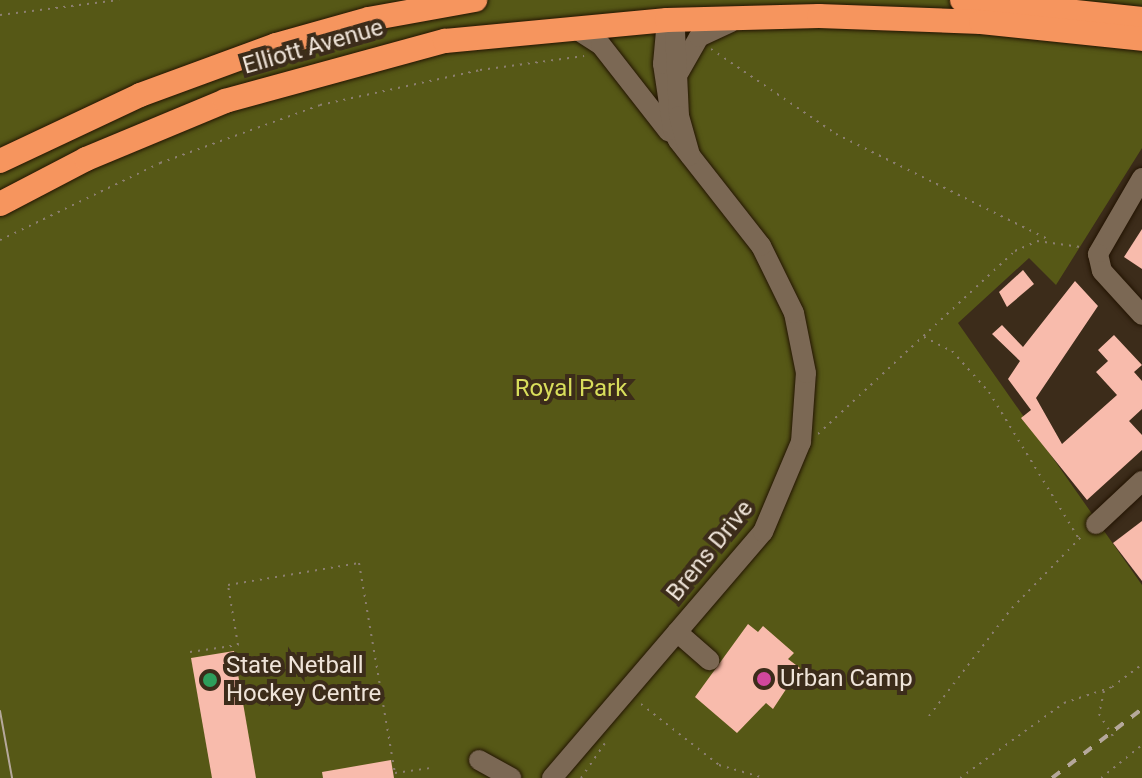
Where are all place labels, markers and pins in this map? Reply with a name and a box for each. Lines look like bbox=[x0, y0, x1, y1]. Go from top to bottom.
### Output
place label: State Netball Hockey Centre bbox=[226, 652, 381, 708]
place label: Urban Camp bbox=[780, 665, 913, 693]
marker: Urban Camp bbox=[755, 670, 773, 688]
marker: State Netball Hockey Centre bbox=[201, 671, 219, 689]

